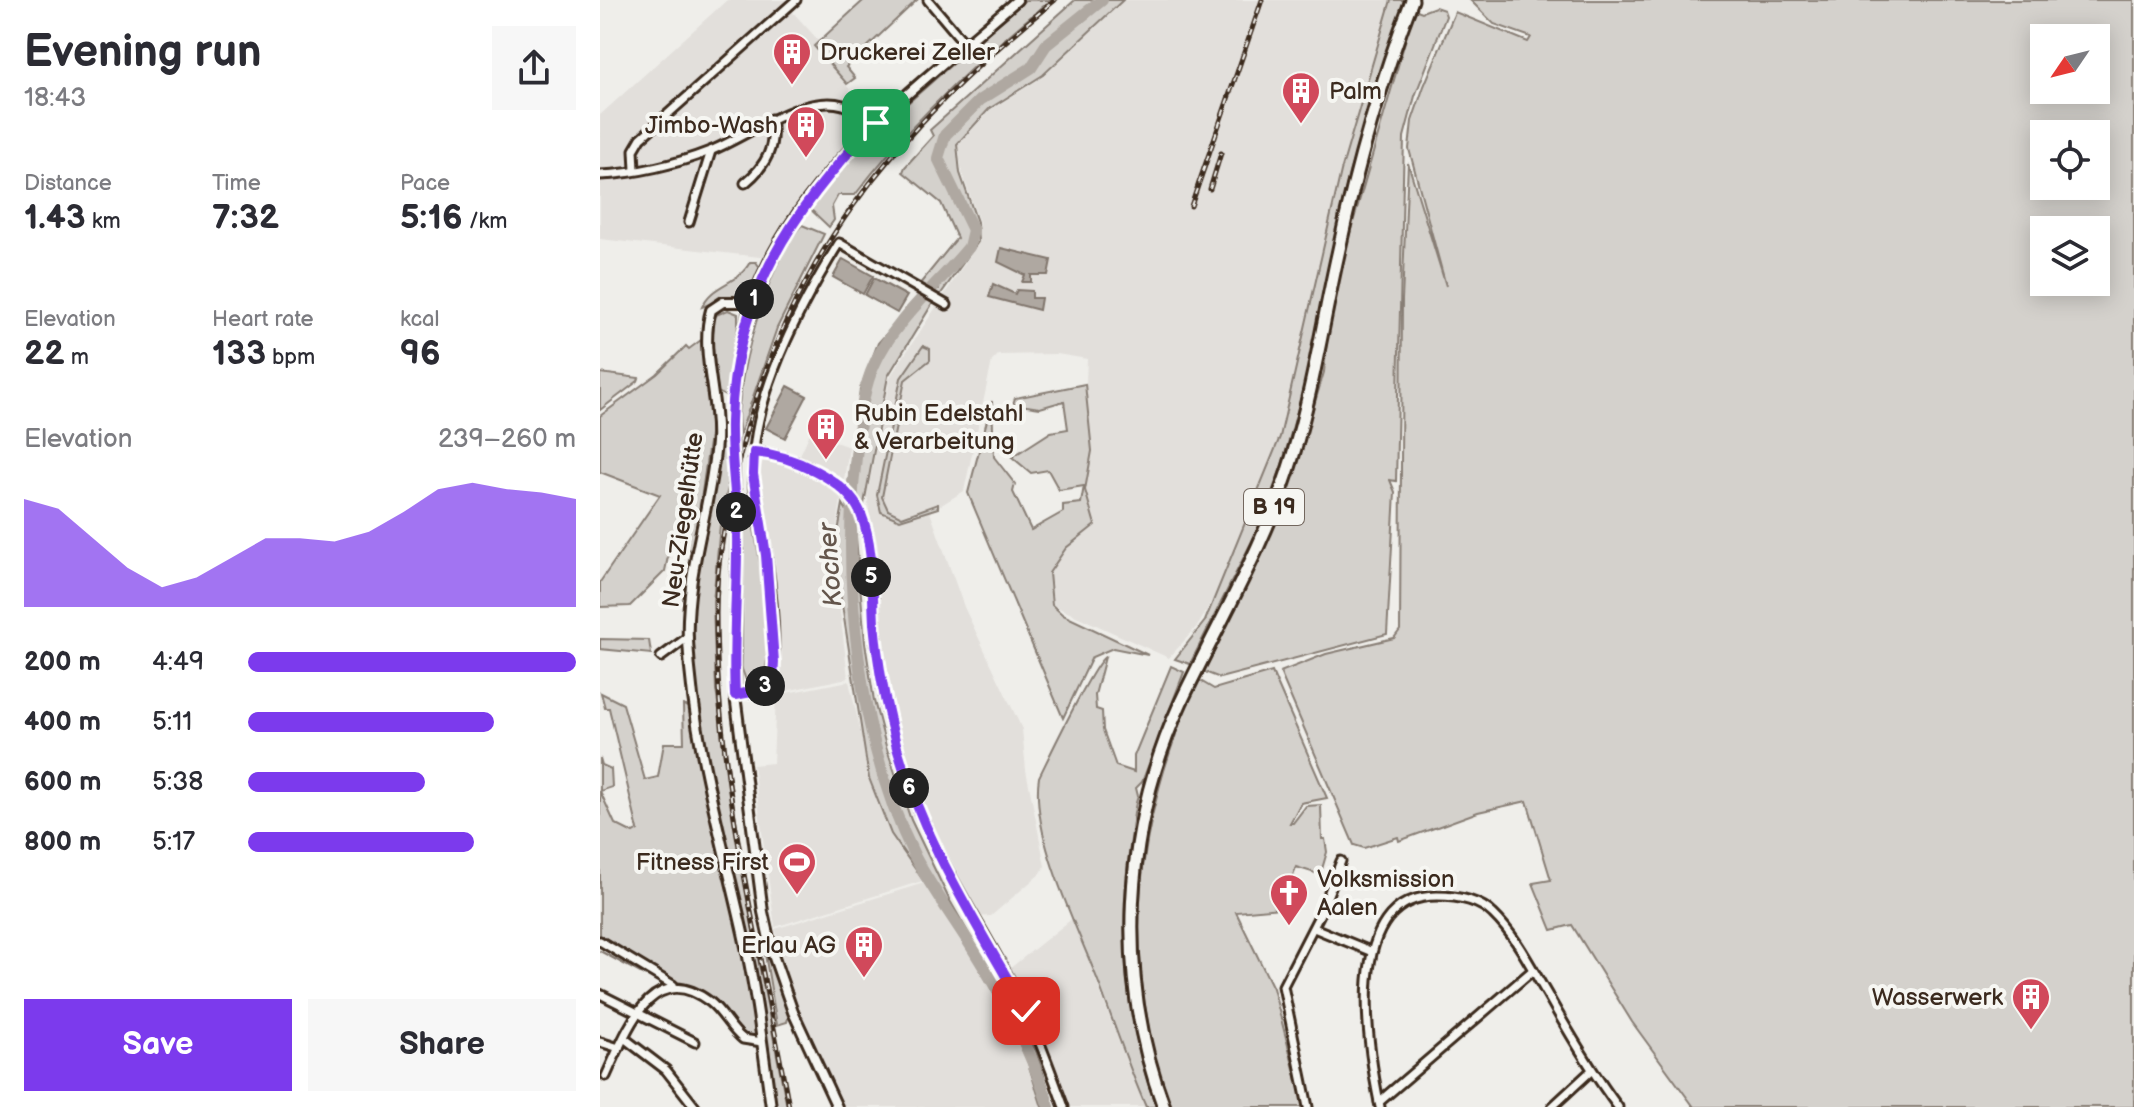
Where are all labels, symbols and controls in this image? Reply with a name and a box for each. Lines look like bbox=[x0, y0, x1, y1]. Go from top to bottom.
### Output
north arrow bbox=[2030, 24, 2110, 104]
map controls bbox=[2030, 24, 2110, 296]
text: Evening run bbox=[24, 26, 261, 79]
button: share bbox=[492, 26, 576, 110]
building icon: Druckerei Zeller bbox=[771, 31, 813, 86]
place label: Druckerei Zeller bbox=[820, 38, 995, 67]
building icon: Palm bbox=[1280, 70, 1322, 125]
place label: Palm bbox=[1329, 77, 1382, 106]
text: 18:43 bbox=[24, 83, 86, 114]
pin bbox=[842, 89, 910, 157]
icon: arrive bbox=[854, 101, 898, 145]
building icon: Jimbo-Wash bbox=[785, 104, 827, 159]
place label: Jimbo-Wash bbox=[645, 111, 778, 140]
button: locate bbox=[2030, 120, 2110, 200]
text: Distance bbox=[24, 170, 112, 197]
text: Time bbox=[212, 170, 261, 197]
text: Pace bbox=[400, 170, 450, 197]
text: 1.43 bbox=[24, 197, 86, 238]
text: 7:32 bbox=[212, 197, 279, 238]
text: 5:16 bbox=[400, 197, 463, 238]
text: km bbox=[86, 208, 121, 235]
text: /km bbox=[463, 208, 508, 235]
button: layers bbox=[2030, 216, 2110, 296]
pin: 1 bbox=[734, 279, 774, 319]
text: 1 bbox=[749, 285, 759, 312]
text: Elevation bbox=[24, 306, 116, 333]
text: Heart rate bbox=[212, 306, 314, 333]
text: kcal bbox=[400, 306, 439, 333]
text: 22 bbox=[24, 333, 65, 374]
text: 133 bbox=[212, 333, 266, 374]
text: 96 bbox=[400, 333, 441, 374]
text: m bbox=[65, 344, 89, 371]
text: bpm bbox=[266, 344, 315, 371]
place label: Rubin Edelstahl & Verarbeitung bbox=[854, 399, 1023, 456]
building icon: Rubin Edelstahl & Verarbeitung bbox=[805, 406, 847, 461]
text: Elevation bbox=[24, 424, 132, 455]
text: 239–260 m bbox=[438, 424, 576, 455]
street label: Neu-Ziegelhütte bbox=[656, 431, 710, 609]
road number: B 19 bbox=[1244, 489, 1304, 525]
pin: 2 bbox=[716, 492, 756, 532]
text: 2 bbox=[729, 498, 743, 525]
water label: Kocher bbox=[812, 520, 849, 608]
pin: 5 bbox=[851, 557, 891, 597]
text: 5 bbox=[865, 563, 877, 590]
text: 200 m bbox=[24, 647, 101, 678]
text: 4:49 bbox=[152, 647, 204, 678]
pin: 3 bbox=[745, 666, 785, 706]
text: 3 bbox=[759, 672, 771, 699]
text: 400 m bbox=[24, 707, 101, 738]
text: 5:11 bbox=[152, 707, 192, 738]
text: 600 m bbox=[24, 767, 101, 798]
text: 5:38 bbox=[152, 767, 203, 798]
pin: 6 bbox=[889, 768, 929, 808]
text: 6 bbox=[902, 774, 916, 801]
text: 800 m bbox=[24, 827, 101, 858]
text: 5:17 bbox=[152, 827, 195, 858]
sports icon: Fitness First bbox=[776, 841, 818, 896]
place label: Fitness First bbox=[636, 848, 770, 877]
place label: Volksmission Aalen bbox=[1317, 865, 1455, 922]
church icon: Volksmission Aalen bbox=[1268, 872, 1310, 927]
building icon: Erlau AG bbox=[843, 924, 885, 979]
place label: Erlau AG bbox=[741, 931, 836, 960]
building icon: Wasserwerk bbox=[2010, 976, 2052, 1031]
pin bbox=[992, 977, 1060, 1045]
place label: Wasserwerk bbox=[1872, 983, 2003, 1012]
icon: check bbox=[1004, 989, 1048, 1033]
button: Save bbox=[24, 999, 292, 1091]
button: Share bbox=[308, 999, 576, 1091]

